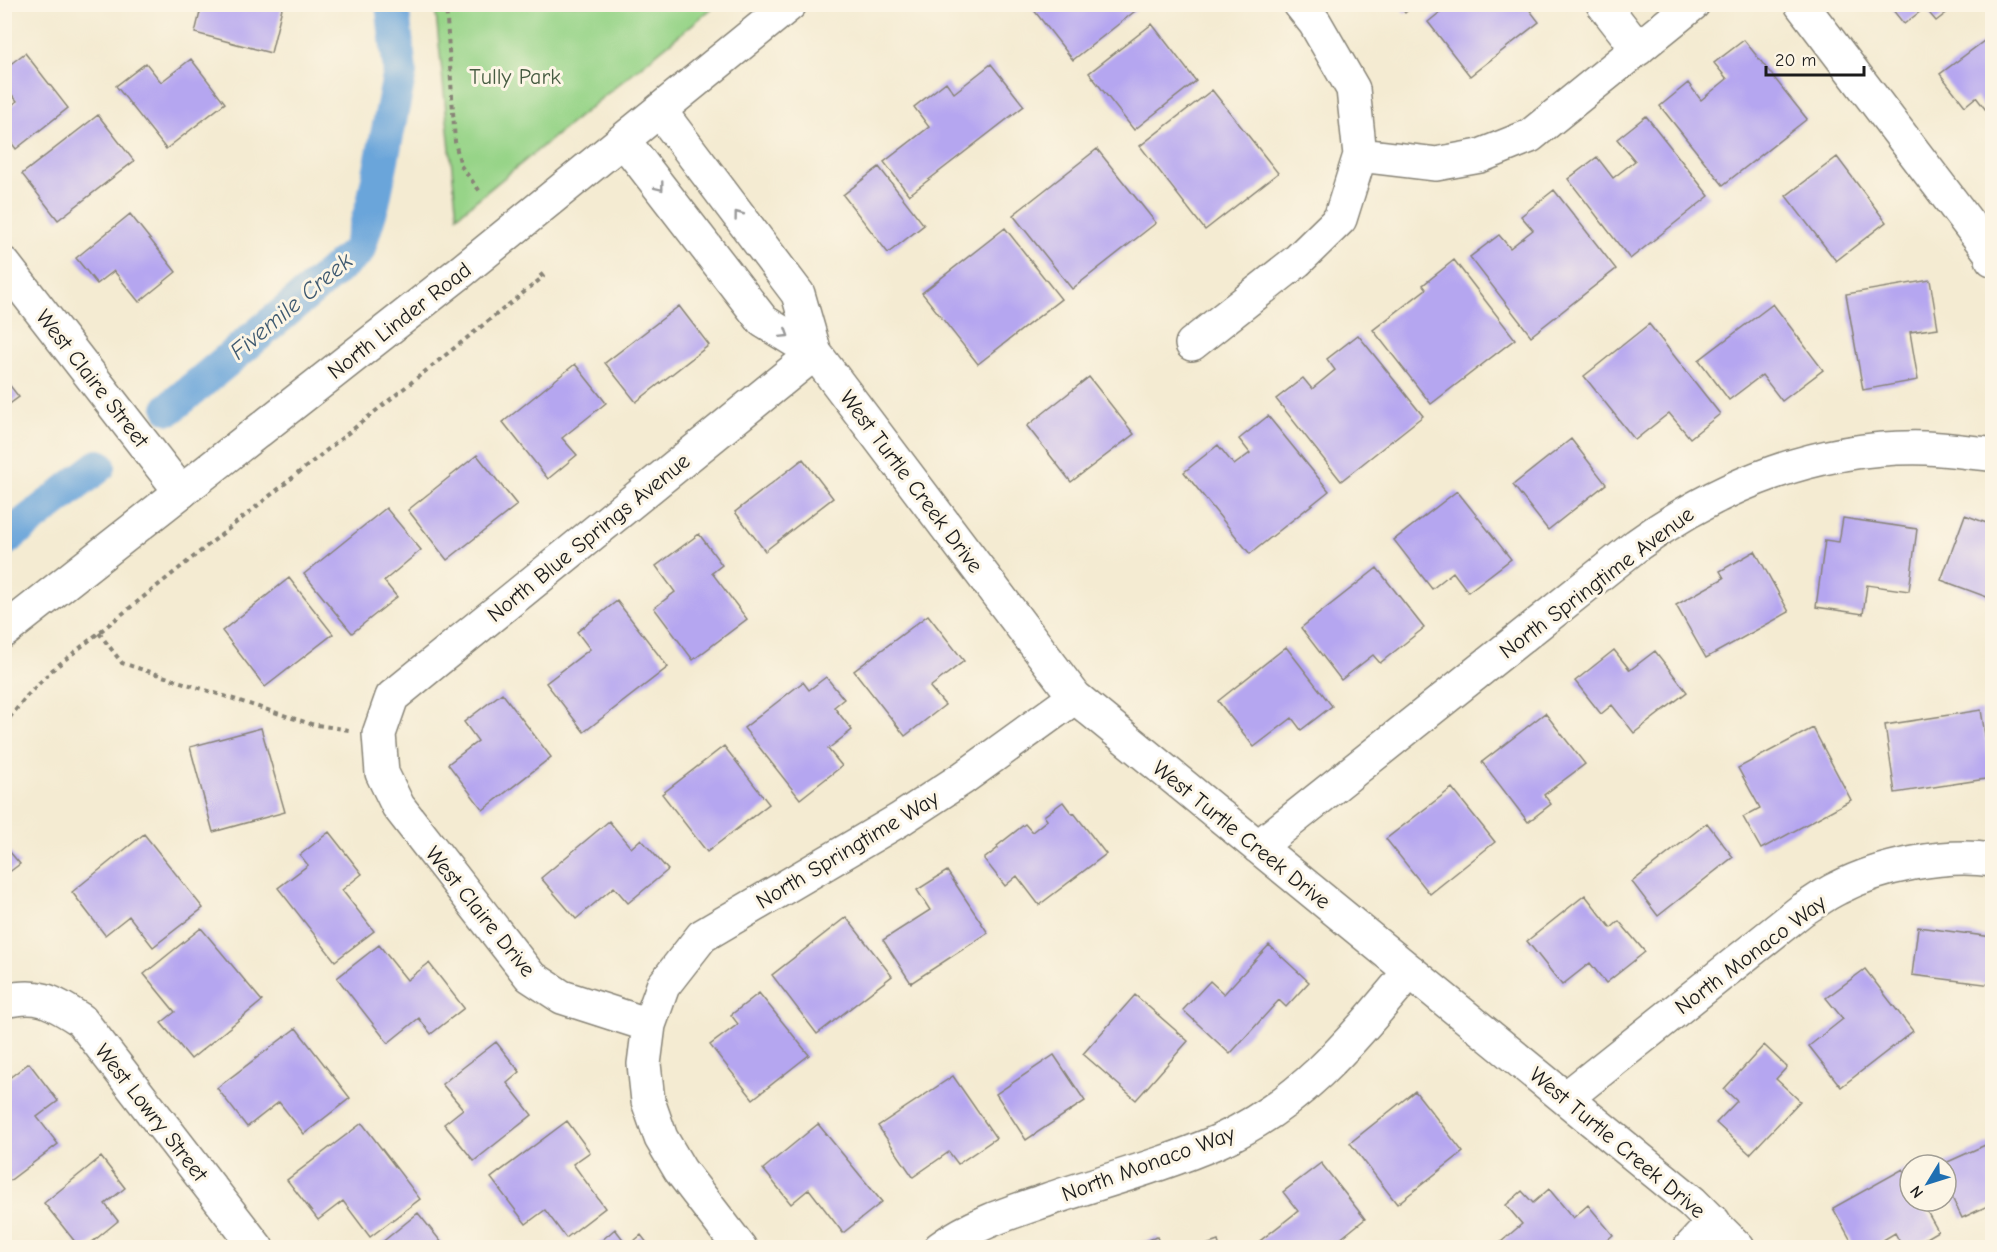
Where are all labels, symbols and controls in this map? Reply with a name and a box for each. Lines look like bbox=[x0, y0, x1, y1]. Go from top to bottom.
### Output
scale bar bbox=[1766, 39, 1864, 77]
text: 20 m bbox=[1775, 50, 1816, 71]
park label: Tully Park bbox=[469, 64, 561, 90]
one-way arrow bbox=[652, 180, 663, 191]
one-way arrow bbox=[735, 211, 746, 222]
water label: Fivemile Creek bbox=[224, 246, 358, 365]
street label: North Linder Road bbox=[323, 257, 476, 385]
street label: West Claire Street bbox=[30, 304, 155, 453]
one-way arrow bbox=[779, 327, 789, 339]
street label: West Turtle Creek Drive bbox=[834, 385, 988, 578]
street label: North Blue Springs Avenue bbox=[482, 448, 695, 628]
street label: North Springtime Avenue bbox=[1494, 501, 1699, 664]
street label: West Turtle Creek Drive bbox=[1147, 755, 1336, 915]
street label: North Springtime Way bbox=[752, 785, 944, 915]
street label: West Claire Drive bbox=[420, 841, 541, 982]
street label: North Monaco Way bbox=[1670, 889, 1831, 1020]
street label: West Lowry Street bbox=[89, 1039, 213, 1187]
street label: West Turtle Creek Drive bbox=[1524, 1062, 1711, 1224]
street label: North Monaco Way bbox=[1058, 1121, 1239, 1207]
north arrow bbox=[1898, 1153, 1958, 1213]
text: N bbox=[1907, 1182, 1927, 1201]

